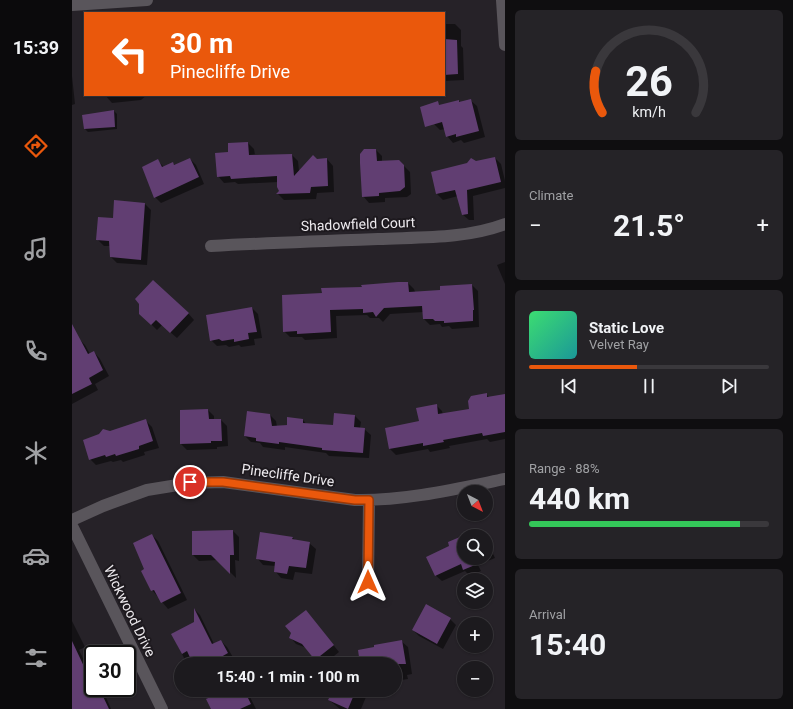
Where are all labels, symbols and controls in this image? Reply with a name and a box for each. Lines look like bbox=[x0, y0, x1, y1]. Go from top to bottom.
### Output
text: 30 m bbox=[170, 27, 233, 60]
icon: left bbox=[104, 28, 156, 80]
text: 15:39 bbox=[13, 37, 59, 58]
text: 26 bbox=[625, 57, 673, 106]
text: Pinecliffe Drive bbox=[170, 61, 290, 82]
text: km/h bbox=[632, 103, 666, 119]
icon: directions bbox=[22, 132, 50, 160]
text: Climate bbox=[529, 188, 573, 203]
text: 21.5° bbox=[613, 208, 685, 243]
text: − bbox=[529, 213, 542, 238]
text: + bbox=[757, 213, 769, 238]
street label: Shadowfield Court bbox=[301, 214, 416, 234]
icon: music bbox=[22, 235, 50, 263]
text: Static Love bbox=[589, 319, 664, 337]
icon: phone bbox=[22, 337, 50, 365]
text: Velvet Ray bbox=[589, 337, 649, 352]
icon: previous bbox=[558, 375, 580, 397]
icon: pause bbox=[638, 375, 660, 397]
icon: next bbox=[718, 375, 740, 397]
icon: climate bbox=[22, 439, 50, 467]
street label: Pinecliffe Drive bbox=[241, 461, 335, 489]
text: Range · 88% bbox=[529, 461, 599, 476]
pin bbox=[173, 465, 207, 499]
icon: arrive bbox=[179, 471, 201, 493]
text: 440 km bbox=[529, 481, 630, 516]
north arrow bbox=[457, 485, 493, 521]
map controls bbox=[457, 485, 493, 697]
button: search bbox=[457, 529, 493, 565]
icon: car bbox=[22, 542, 50, 570]
position arrow bbox=[347, 561, 389, 603]
street label: Wickwood Drive bbox=[101, 563, 159, 659]
button: layers bbox=[457, 573, 493, 609]
text: Arrival bbox=[529, 607, 566, 622]
button: + bbox=[457, 617, 493, 653]
text: 15:40 bbox=[529, 627, 606, 662]
icon: filters bbox=[22, 644, 50, 672]
speed limit sign: 30 bbox=[84, 645, 136, 697]
button: − bbox=[457, 661, 493, 697]
text: 15:40 · 1 min · 100 m bbox=[217, 668, 359, 686]

